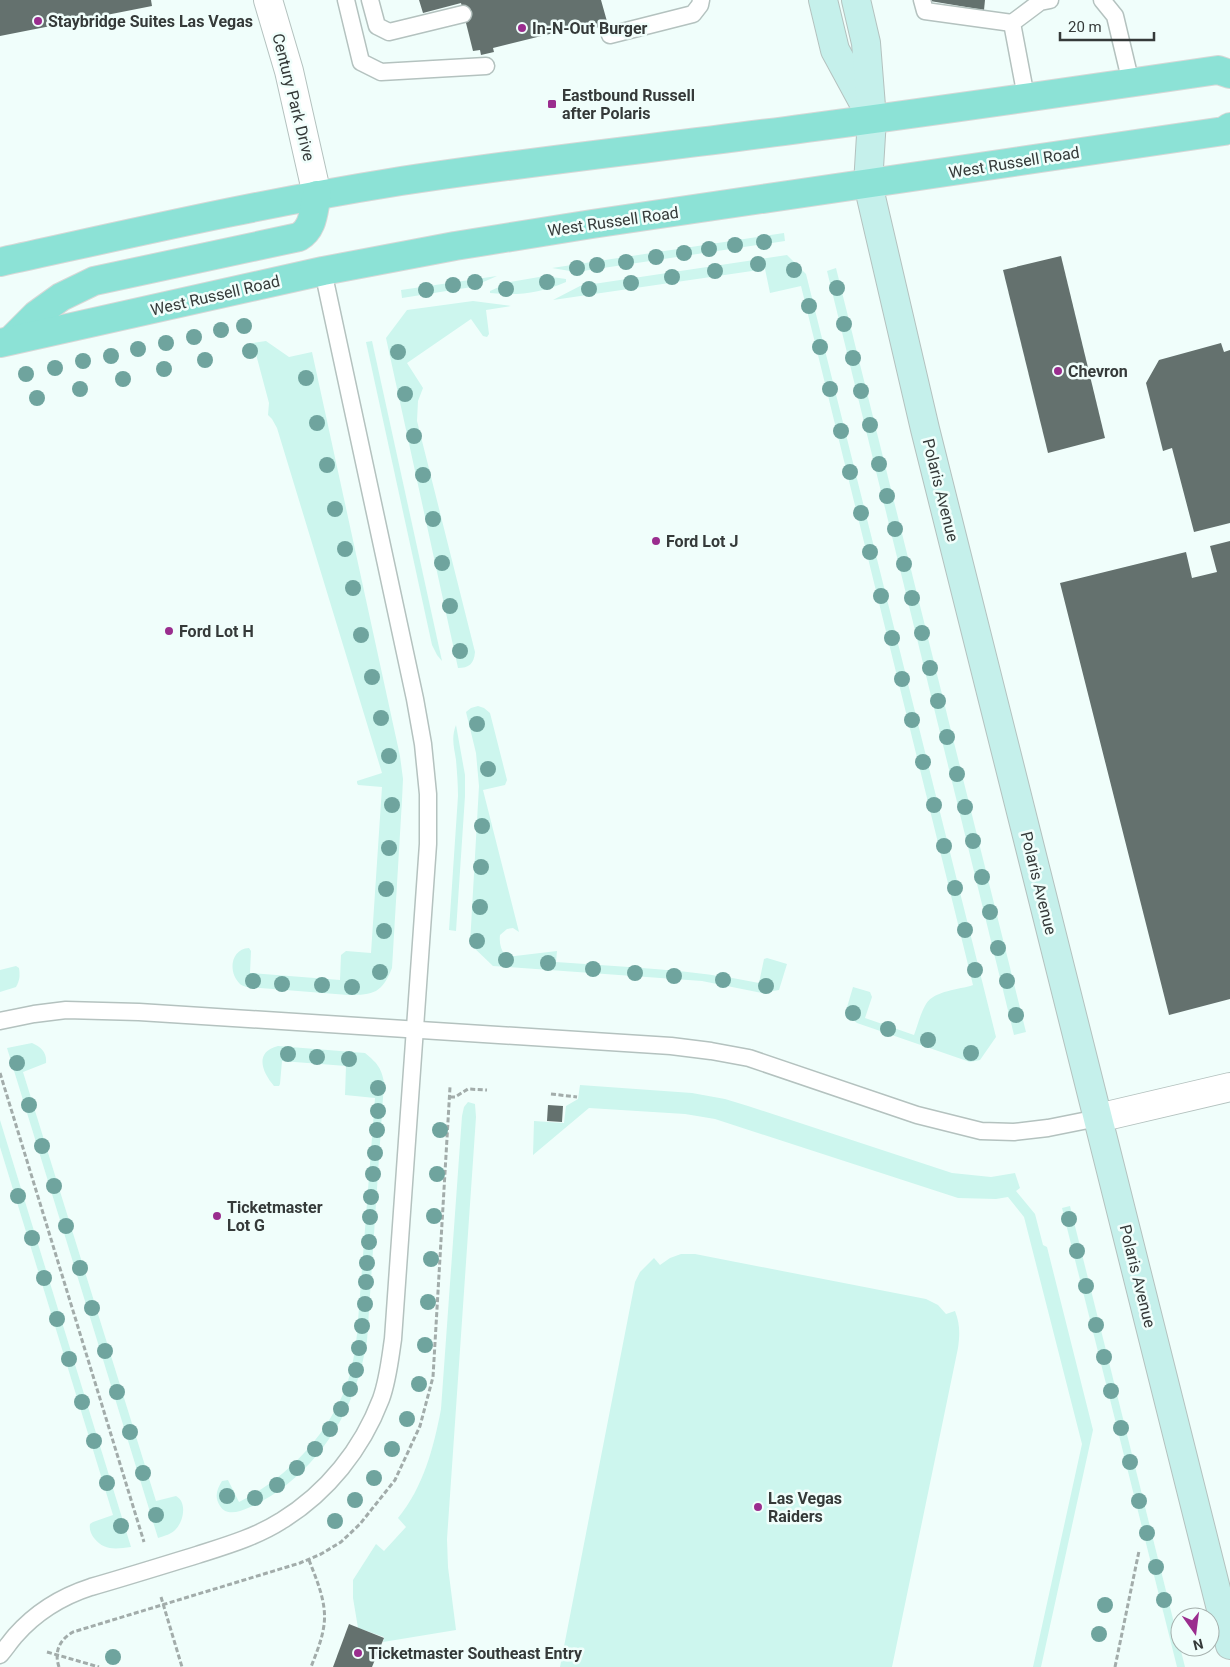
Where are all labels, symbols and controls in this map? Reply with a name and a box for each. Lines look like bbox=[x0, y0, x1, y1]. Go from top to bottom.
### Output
scale bar bbox=[1060, 10, 1154, 42]
place label: Staybridge Suites Las Vegas bbox=[48, 12, 253, 31]
marker: Staybridge Suites Las Vegas bbox=[32, 15, 44, 27]
text: 20 m bbox=[1068, 18, 1102, 36]
place label: In-N-Out Burger bbox=[532, 19, 648, 38]
marker: In-N-Out Burger bbox=[516, 22, 528, 34]
street label: Century Park Drive bbox=[268, 31, 319, 163]
place label: Eastbound Russell after Polaris bbox=[562, 86, 695, 123]
marker: Eastbound Russell after Polaris bbox=[546, 98, 558, 110]
street label: West Russell Road bbox=[947, 143, 1081, 182]
street label: West Russell Road bbox=[546, 203, 680, 240]
street label: West Russell Road bbox=[149, 271, 282, 320]
place label: Chevron bbox=[1068, 362, 1128, 381]
marker: Chevron bbox=[1052, 365, 1064, 377]
street label: Polaris Avenue bbox=[919, 437, 963, 544]
place label: Ford Lot J bbox=[666, 532, 738, 551]
marker: Ford Lot J bbox=[650, 535, 662, 547]
place label: Ford Lot H bbox=[179, 622, 254, 641]
marker: Ford Lot H bbox=[163, 625, 175, 637]
street label: Polaris Avenue bbox=[1017, 830, 1061, 937]
place label: Ticketmaster Lot G bbox=[227, 1198, 323, 1235]
marker: Ticketmaster Lot G bbox=[211, 1210, 223, 1222]
street label: Polaris Avenue bbox=[1116, 1223, 1160, 1330]
place label: Las Vegas Raiders bbox=[768, 1489, 842, 1526]
marker: Las Vegas Raiders bbox=[752, 1501, 764, 1513]
north arrow bbox=[1170, 1607, 1220, 1657]
text: N bbox=[1191, 1636, 1205, 1654]
place label: Ticketmaster Southeast Entry bbox=[368, 1644, 583, 1663]
marker: Ticketmaster Southeast Entry bbox=[352, 1647, 364, 1659]

